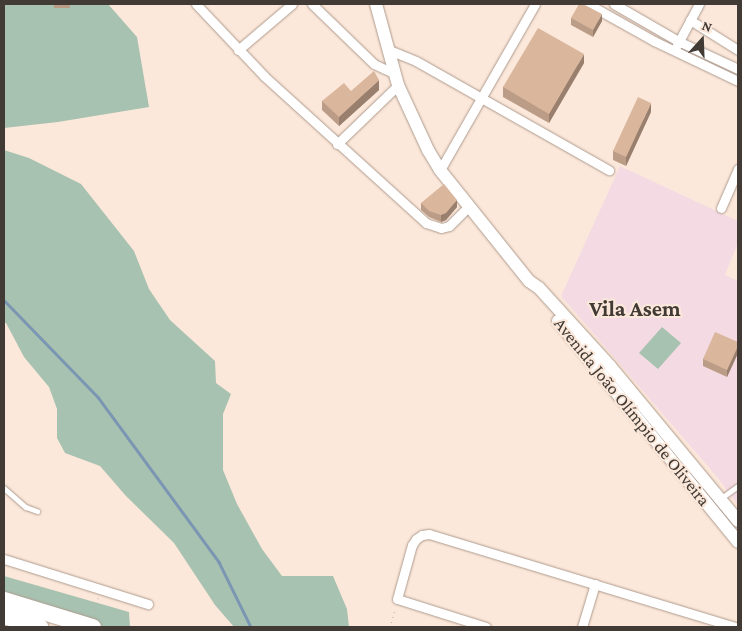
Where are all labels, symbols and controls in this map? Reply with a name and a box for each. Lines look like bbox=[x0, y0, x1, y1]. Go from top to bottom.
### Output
north arrow bbox=[677, 15, 727, 65]
text: N bbox=[700, 17, 714, 35]
district label: Vila Asem bbox=[589, 296, 681, 322]
street label: Avenida João Olímpio de Oliveira bbox=[549, 313, 715, 511]

